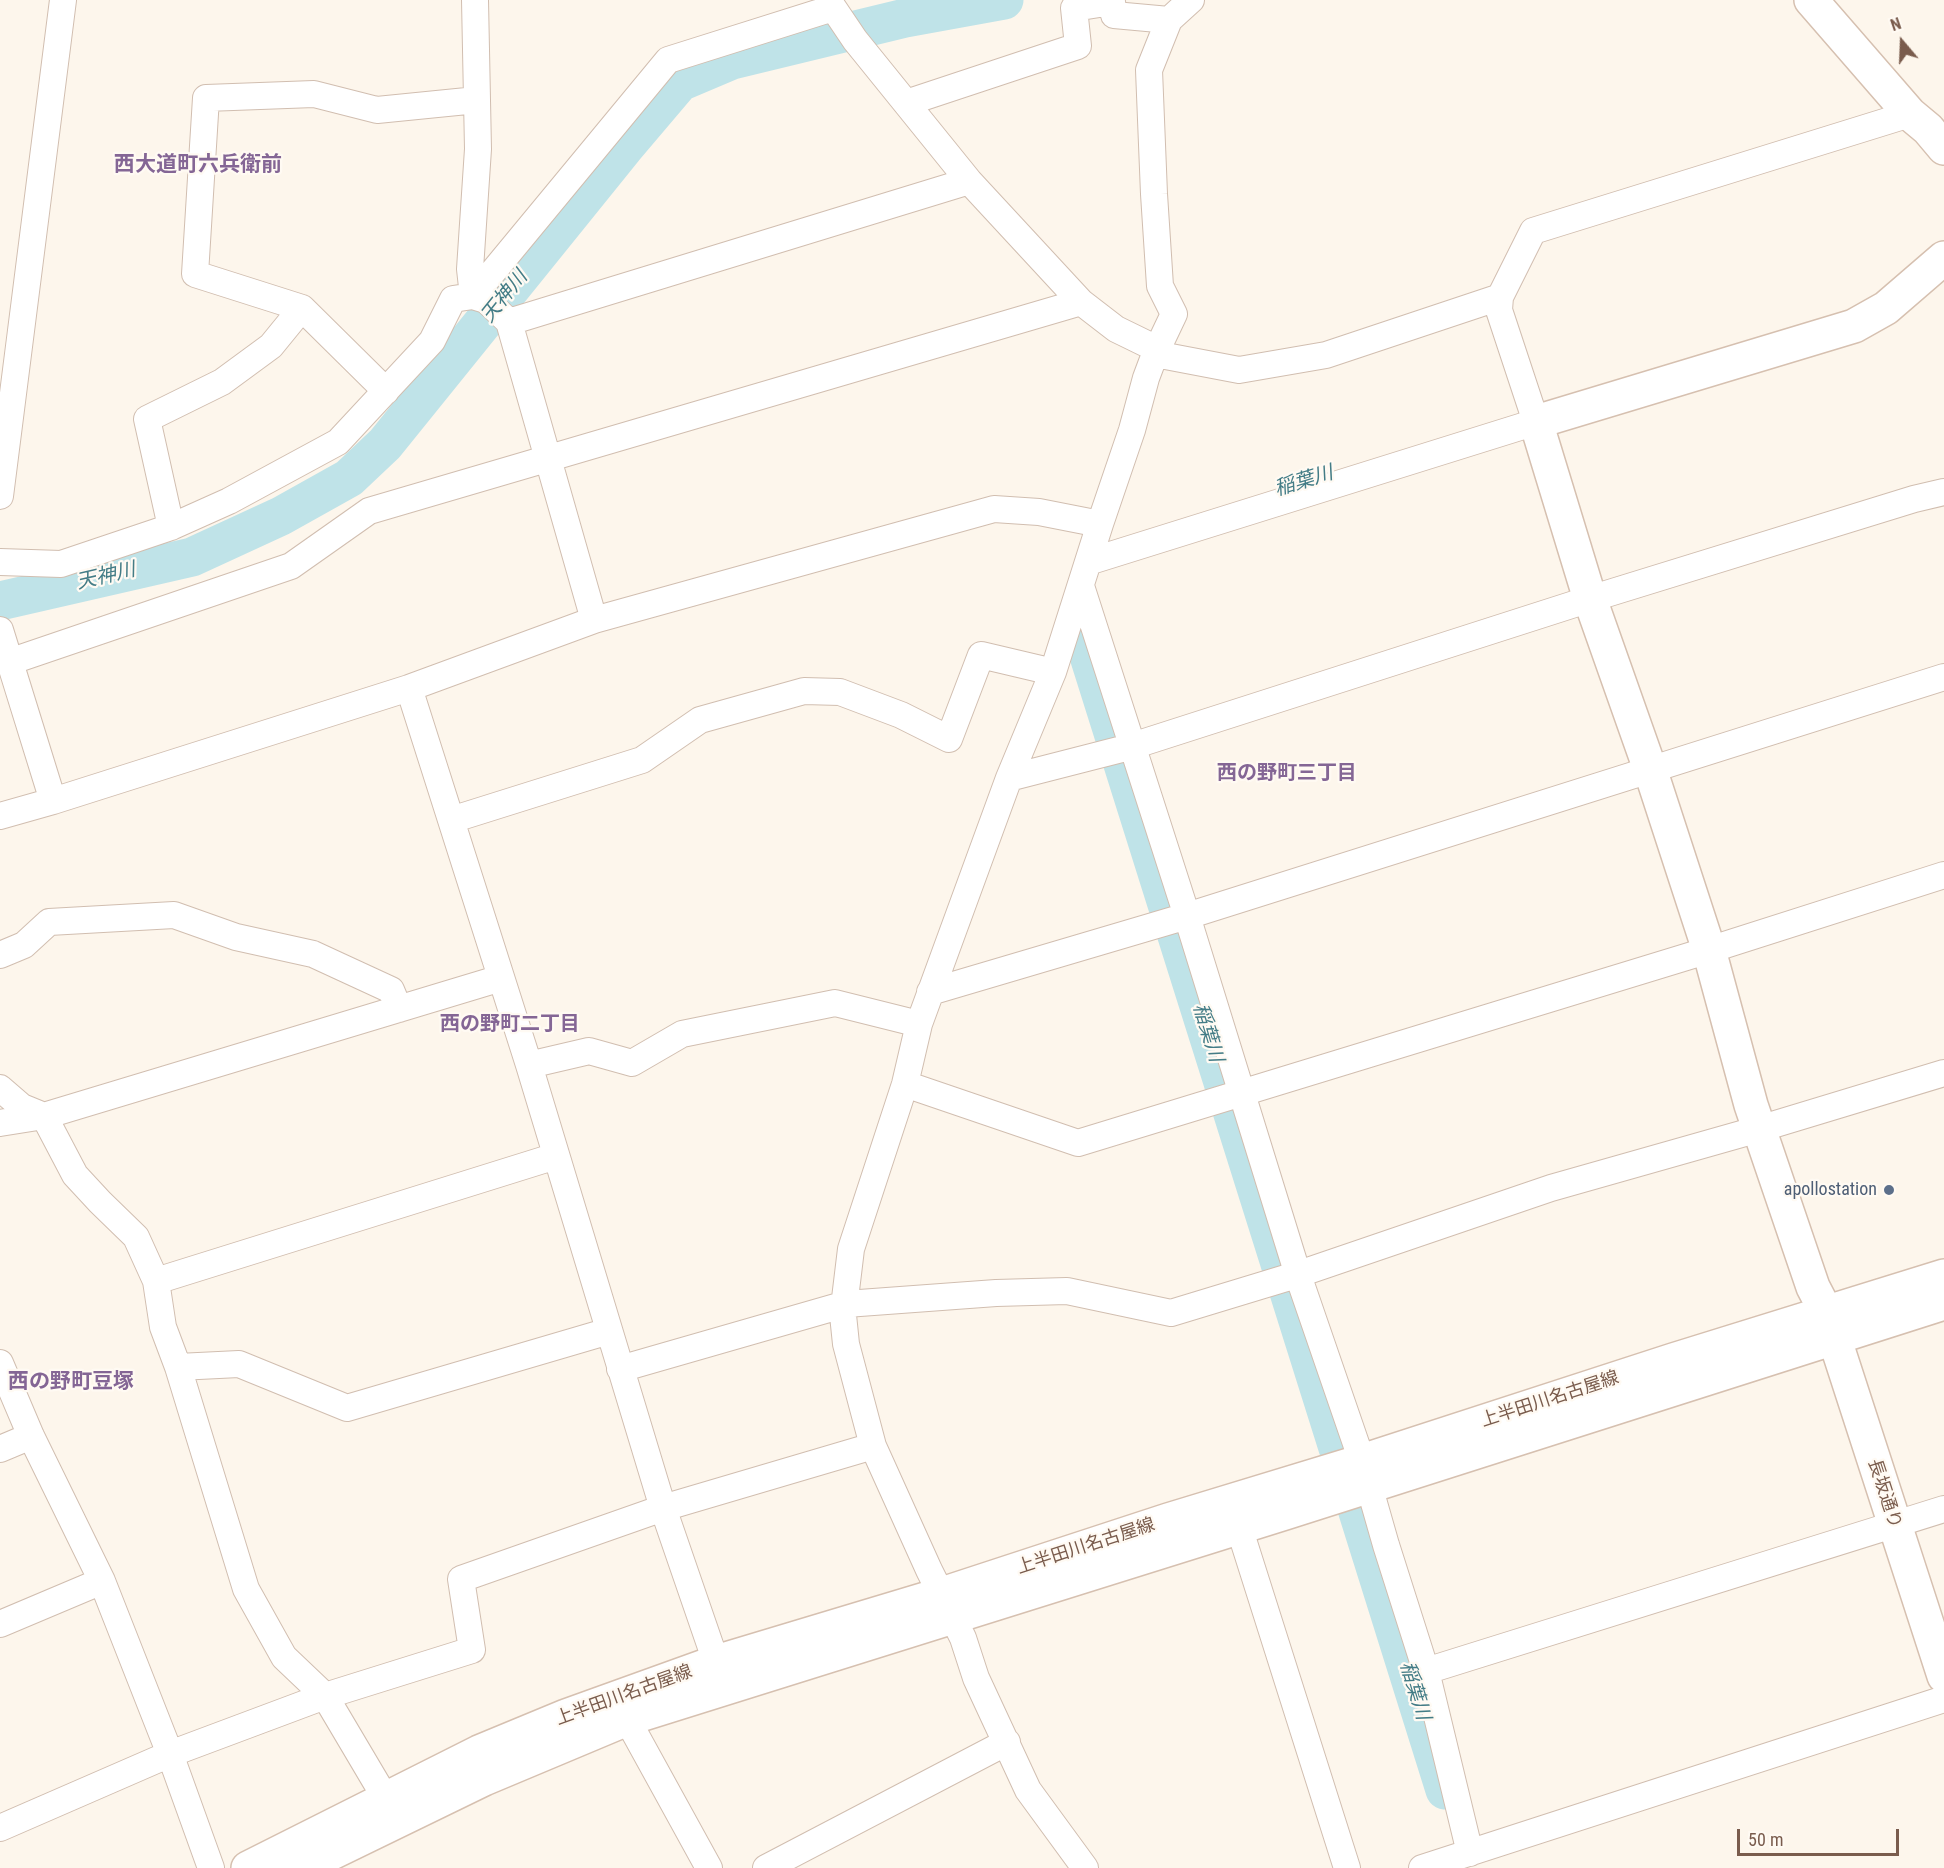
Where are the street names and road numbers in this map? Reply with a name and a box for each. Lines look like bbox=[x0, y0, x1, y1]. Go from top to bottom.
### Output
street label: 上半田川名古屋線 bbox=[1478, 1367, 1622, 1433]
street label: 長坂通り bbox=[1863, 1456, 1905, 1532]
street label: 上半田川名古屋線 bbox=[1014, 1514, 1158, 1580]
street label: 上半田川名古屋線 bbox=[553, 1661, 695, 1731]

